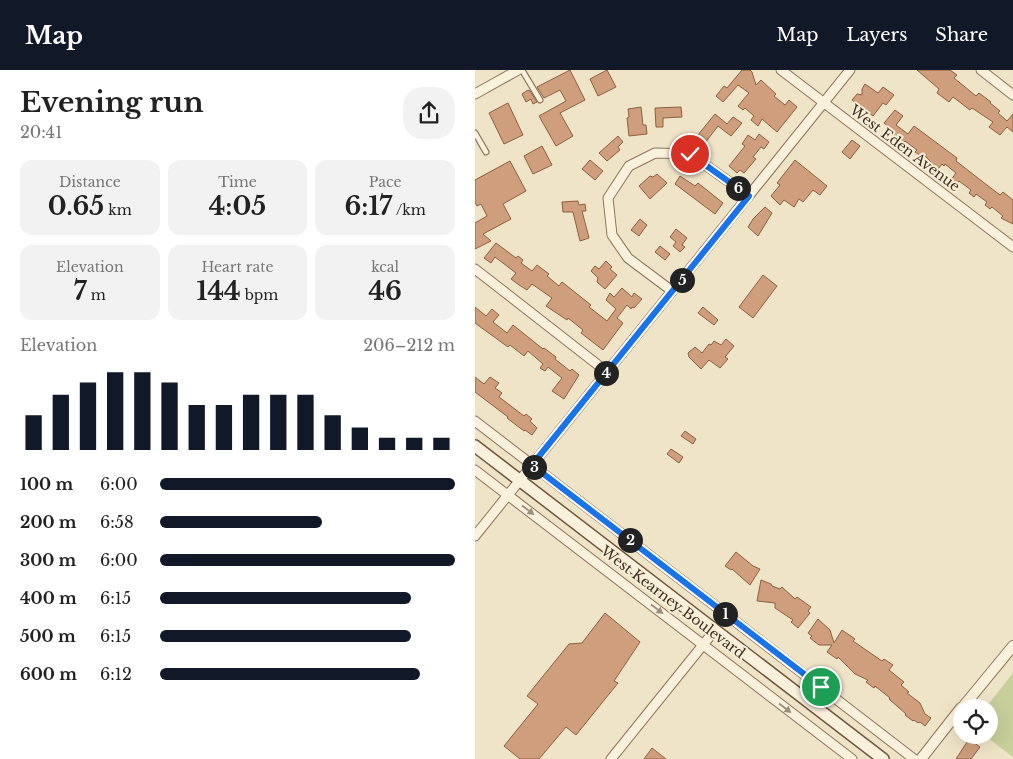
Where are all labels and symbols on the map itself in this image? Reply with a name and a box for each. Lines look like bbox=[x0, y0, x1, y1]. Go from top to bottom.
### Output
street label: West Eden Avenue bbox=[846, 100, 964, 195]
pin bbox=[669, 133, 711, 175]
pin: 6 bbox=[725, 176, 751, 200]
pin: 5 bbox=[669, 268, 695, 292]
pin: 4 bbox=[593, 360, 619, 386]
pin: 3 bbox=[521, 454, 547, 480]
one-way arrow bbox=[521, 505, 535, 515]
pin: 2 bbox=[617, 528, 643, 552]
street label: West Kearney Boulevard bbox=[597, 541, 749, 662]
pin: 1 bbox=[713, 602, 737, 626]
one-way arrow bbox=[650, 604, 663, 614]
pin bbox=[800, 666, 842, 708]
one-way arrow bbox=[779, 703, 792, 713]

